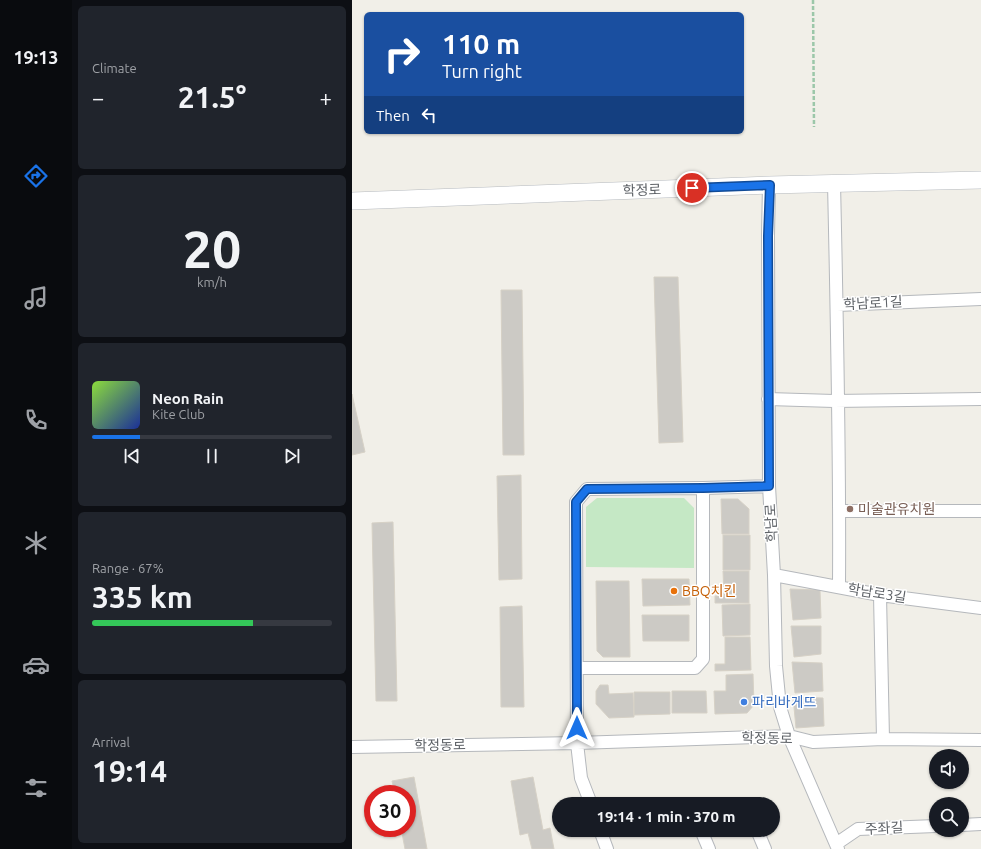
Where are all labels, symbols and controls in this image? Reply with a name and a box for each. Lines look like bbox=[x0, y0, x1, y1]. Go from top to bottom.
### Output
icon: right bbox=[376, 28, 428, 80]
text: 110 m bbox=[442, 28, 520, 59]
text: 19:13 bbox=[13, 47, 59, 67]
text: Climate bbox=[92, 61, 137, 75]
text: Turn right bbox=[442, 61, 522, 81]
text: 21.5° bbox=[178, 80, 246, 114]
text: − bbox=[92, 85, 104, 110]
text: + bbox=[320, 85, 332, 110]
icon: left bbox=[418, 104, 440, 126]
text: Then bbox=[376, 107, 410, 124]
icon: directions bbox=[22, 162, 50, 190]
pin bbox=[675, 171, 709, 205]
icon: arrive bbox=[681, 177, 703, 199]
street label: 학정로 bbox=[622, 181, 662, 199]
text: 20 bbox=[183, 220, 241, 278]
text: km/h bbox=[197, 275, 227, 289]
icon: music bbox=[22, 284, 50, 312]
street label: 학남로1길 bbox=[843, 293, 903, 313]
text: Neon Rain bbox=[152, 390, 224, 407]
icon: phone bbox=[22, 406, 50, 434]
text: Kite Club bbox=[152, 407, 205, 421]
icon: previous bbox=[121, 445, 143, 467]
icon: pause bbox=[201, 445, 223, 467]
icon: next bbox=[281, 445, 303, 467]
place label: 미술관유치원 bbox=[858, 501, 935, 517]
street label: 학남로 bbox=[762, 503, 780, 543]
marker: 미술관유치원 bbox=[845, 504, 855, 514]
icon: climate bbox=[22, 529, 50, 557]
text: Range · 67% bbox=[92, 561, 164, 575]
text: 335 km bbox=[92, 580, 193, 614]
street label: 학남로3길 bbox=[846, 580, 908, 606]
place label: BBQ치킨 bbox=[682, 583, 736, 599]
marker: BBQ치킨 bbox=[669, 586, 679, 596]
icon: car bbox=[22, 651, 50, 679]
place label: 파리바게뜨 bbox=[752, 694, 817, 710]
marker: 파리바게뜨 bbox=[739, 697, 749, 707]
position arrow bbox=[556, 707, 598, 749]
street label: 학정동로 bbox=[741, 730, 793, 746]
text: Arrival bbox=[92, 735, 130, 749]
street label: 학정동로 bbox=[414, 737, 466, 753]
map controls bbox=[929, 749, 969, 837]
button: sound bbox=[929, 749, 969, 789]
text: 19:14 bbox=[92, 754, 167, 788]
icon: filters bbox=[22, 774, 50, 802]
speed limit sign: 30 bbox=[364, 785, 416, 837]
button: search bbox=[929, 797, 969, 837]
text: 19:14 · 1 min · 370 m bbox=[597, 808, 735, 825]
street label: 주좌길 bbox=[864, 819, 904, 837]

